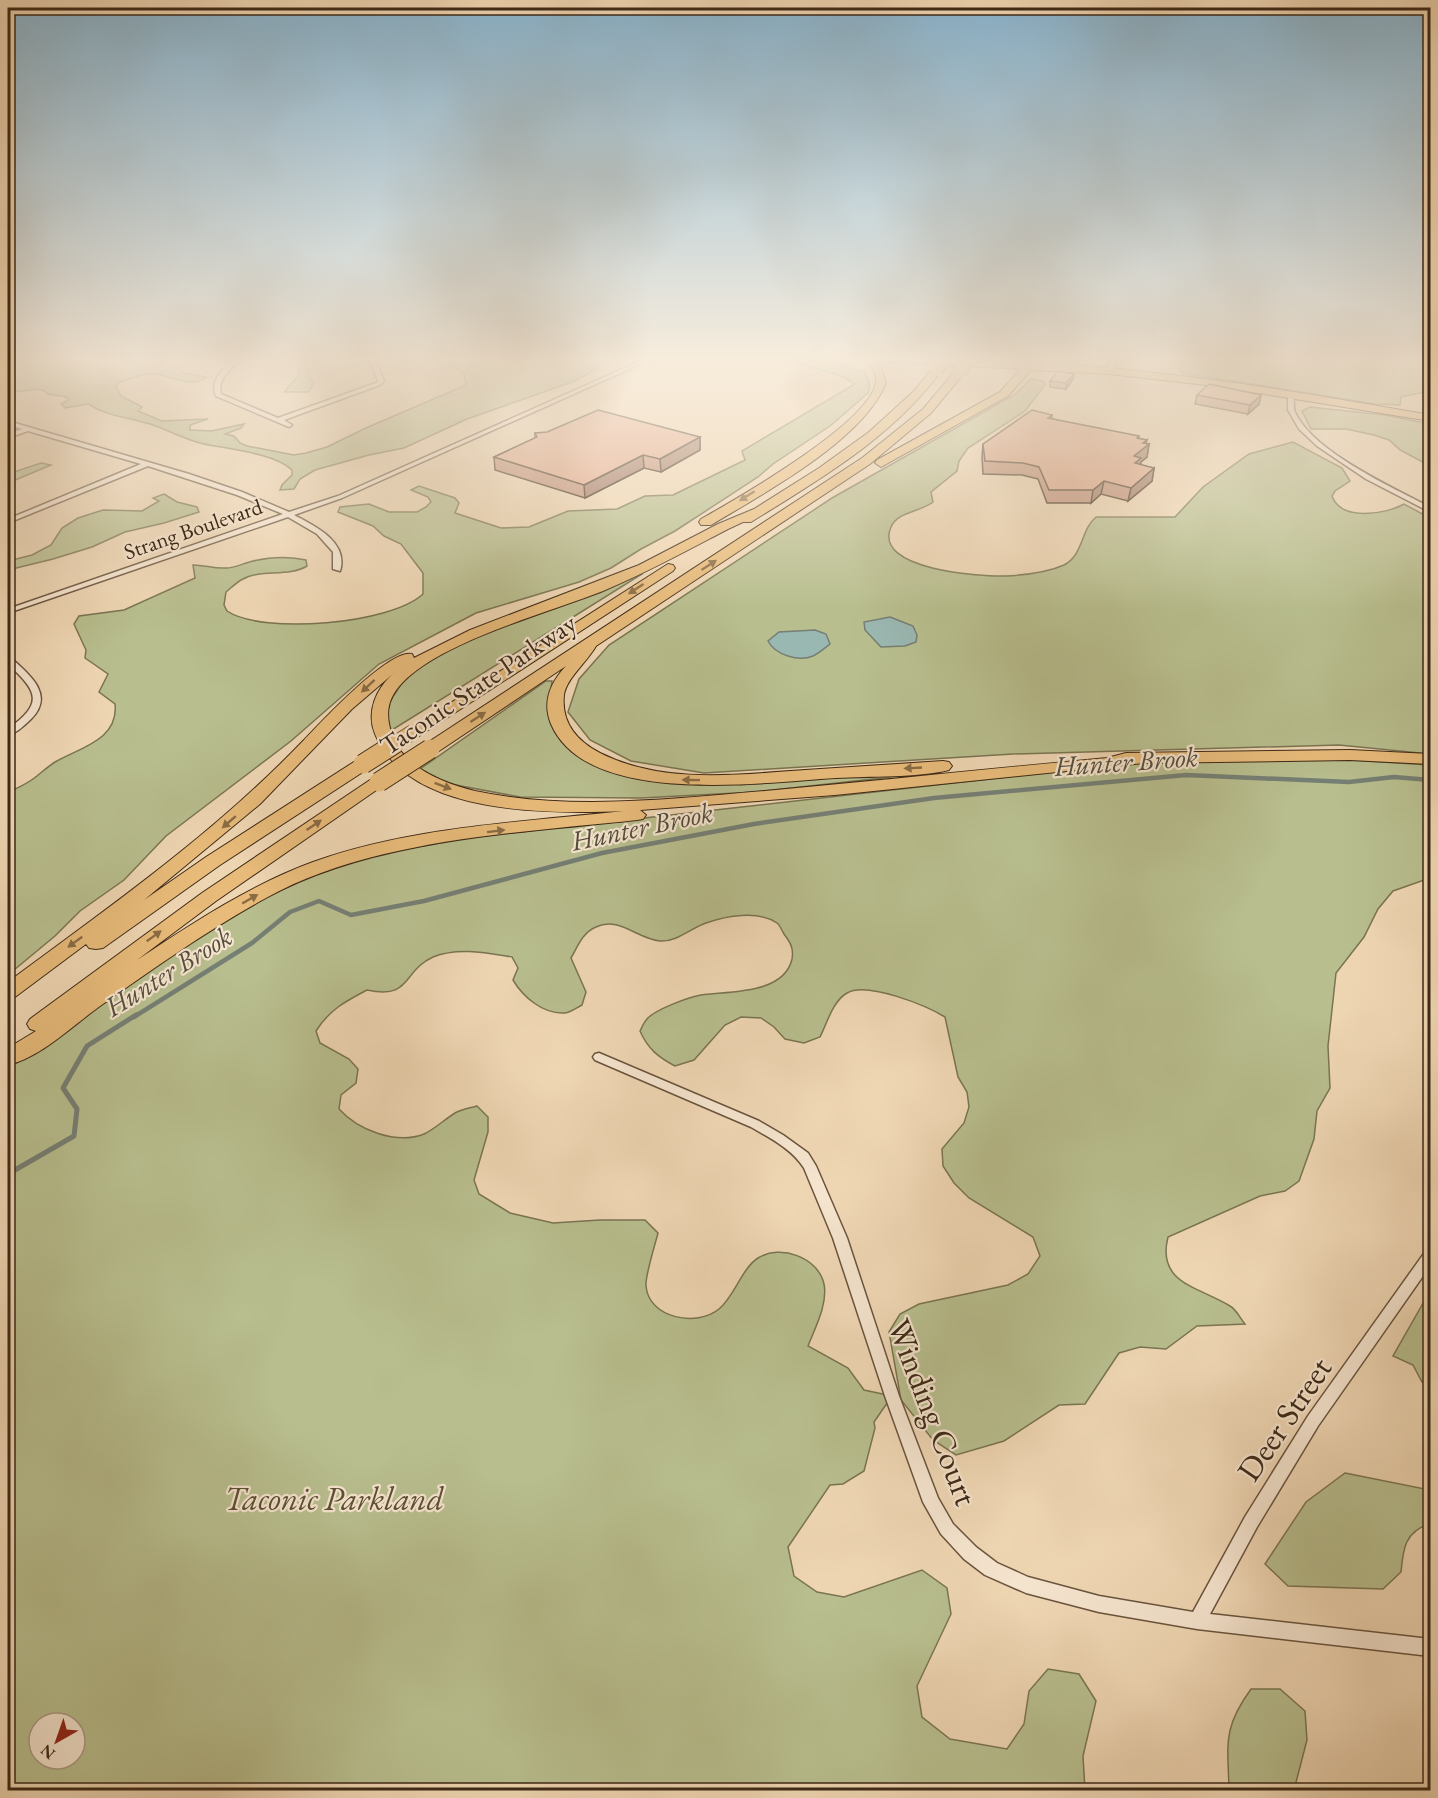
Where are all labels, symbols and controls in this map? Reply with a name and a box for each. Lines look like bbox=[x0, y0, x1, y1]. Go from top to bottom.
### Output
street label: Strang Boulevard bbox=[120, 491, 267, 566]
one-way arrow bbox=[739, 491, 755, 502]
one-way arrow bbox=[701, 559, 717, 570]
one-way arrow bbox=[628, 583, 644, 594]
street label: Taconic State Parkway bbox=[373, 605, 583, 763]
one-way arrow bbox=[362, 679, 376, 693]
one-way arrow bbox=[470, 711, 486, 723]
water label: Hunter Brook bbox=[1052, 738, 1199, 784]
one-way arrow bbox=[904, 763, 923, 772]
one-way arrow bbox=[682, 775, 701, 785]
one-way arrow bbox=[434, 782, 452, 792]
water label: Hunter Brook bbox=[567, 793, 716, 859]
one-way arrow bbox=[222, 815, 237, 828]
one-way arrow bbox=[306, 819, 322, 831]
one-way arrow bbox=[487, 827, 506, 836]
one-way arrow bbox=[242, 894, 258, 905]
water label: Hunter Brook bbox=[97, 918, 239, 1025]
one-way arrow bbox=[147, 931, 162, 943]
one-way arrow bbox=[68, 936, 83, 948]
street label: Winding Court bbox=[878, 1312, 989, 1512]
street label: Deer Street bbox=[1227, 1348, 1341, 1489]
park label: Taconic Parkland bbox=[224, 1477, 445, 1520]
north arrow bbox=[27, 1711, 87, 1771]
text: N bbox=[36, 1740, 59, 1764]

